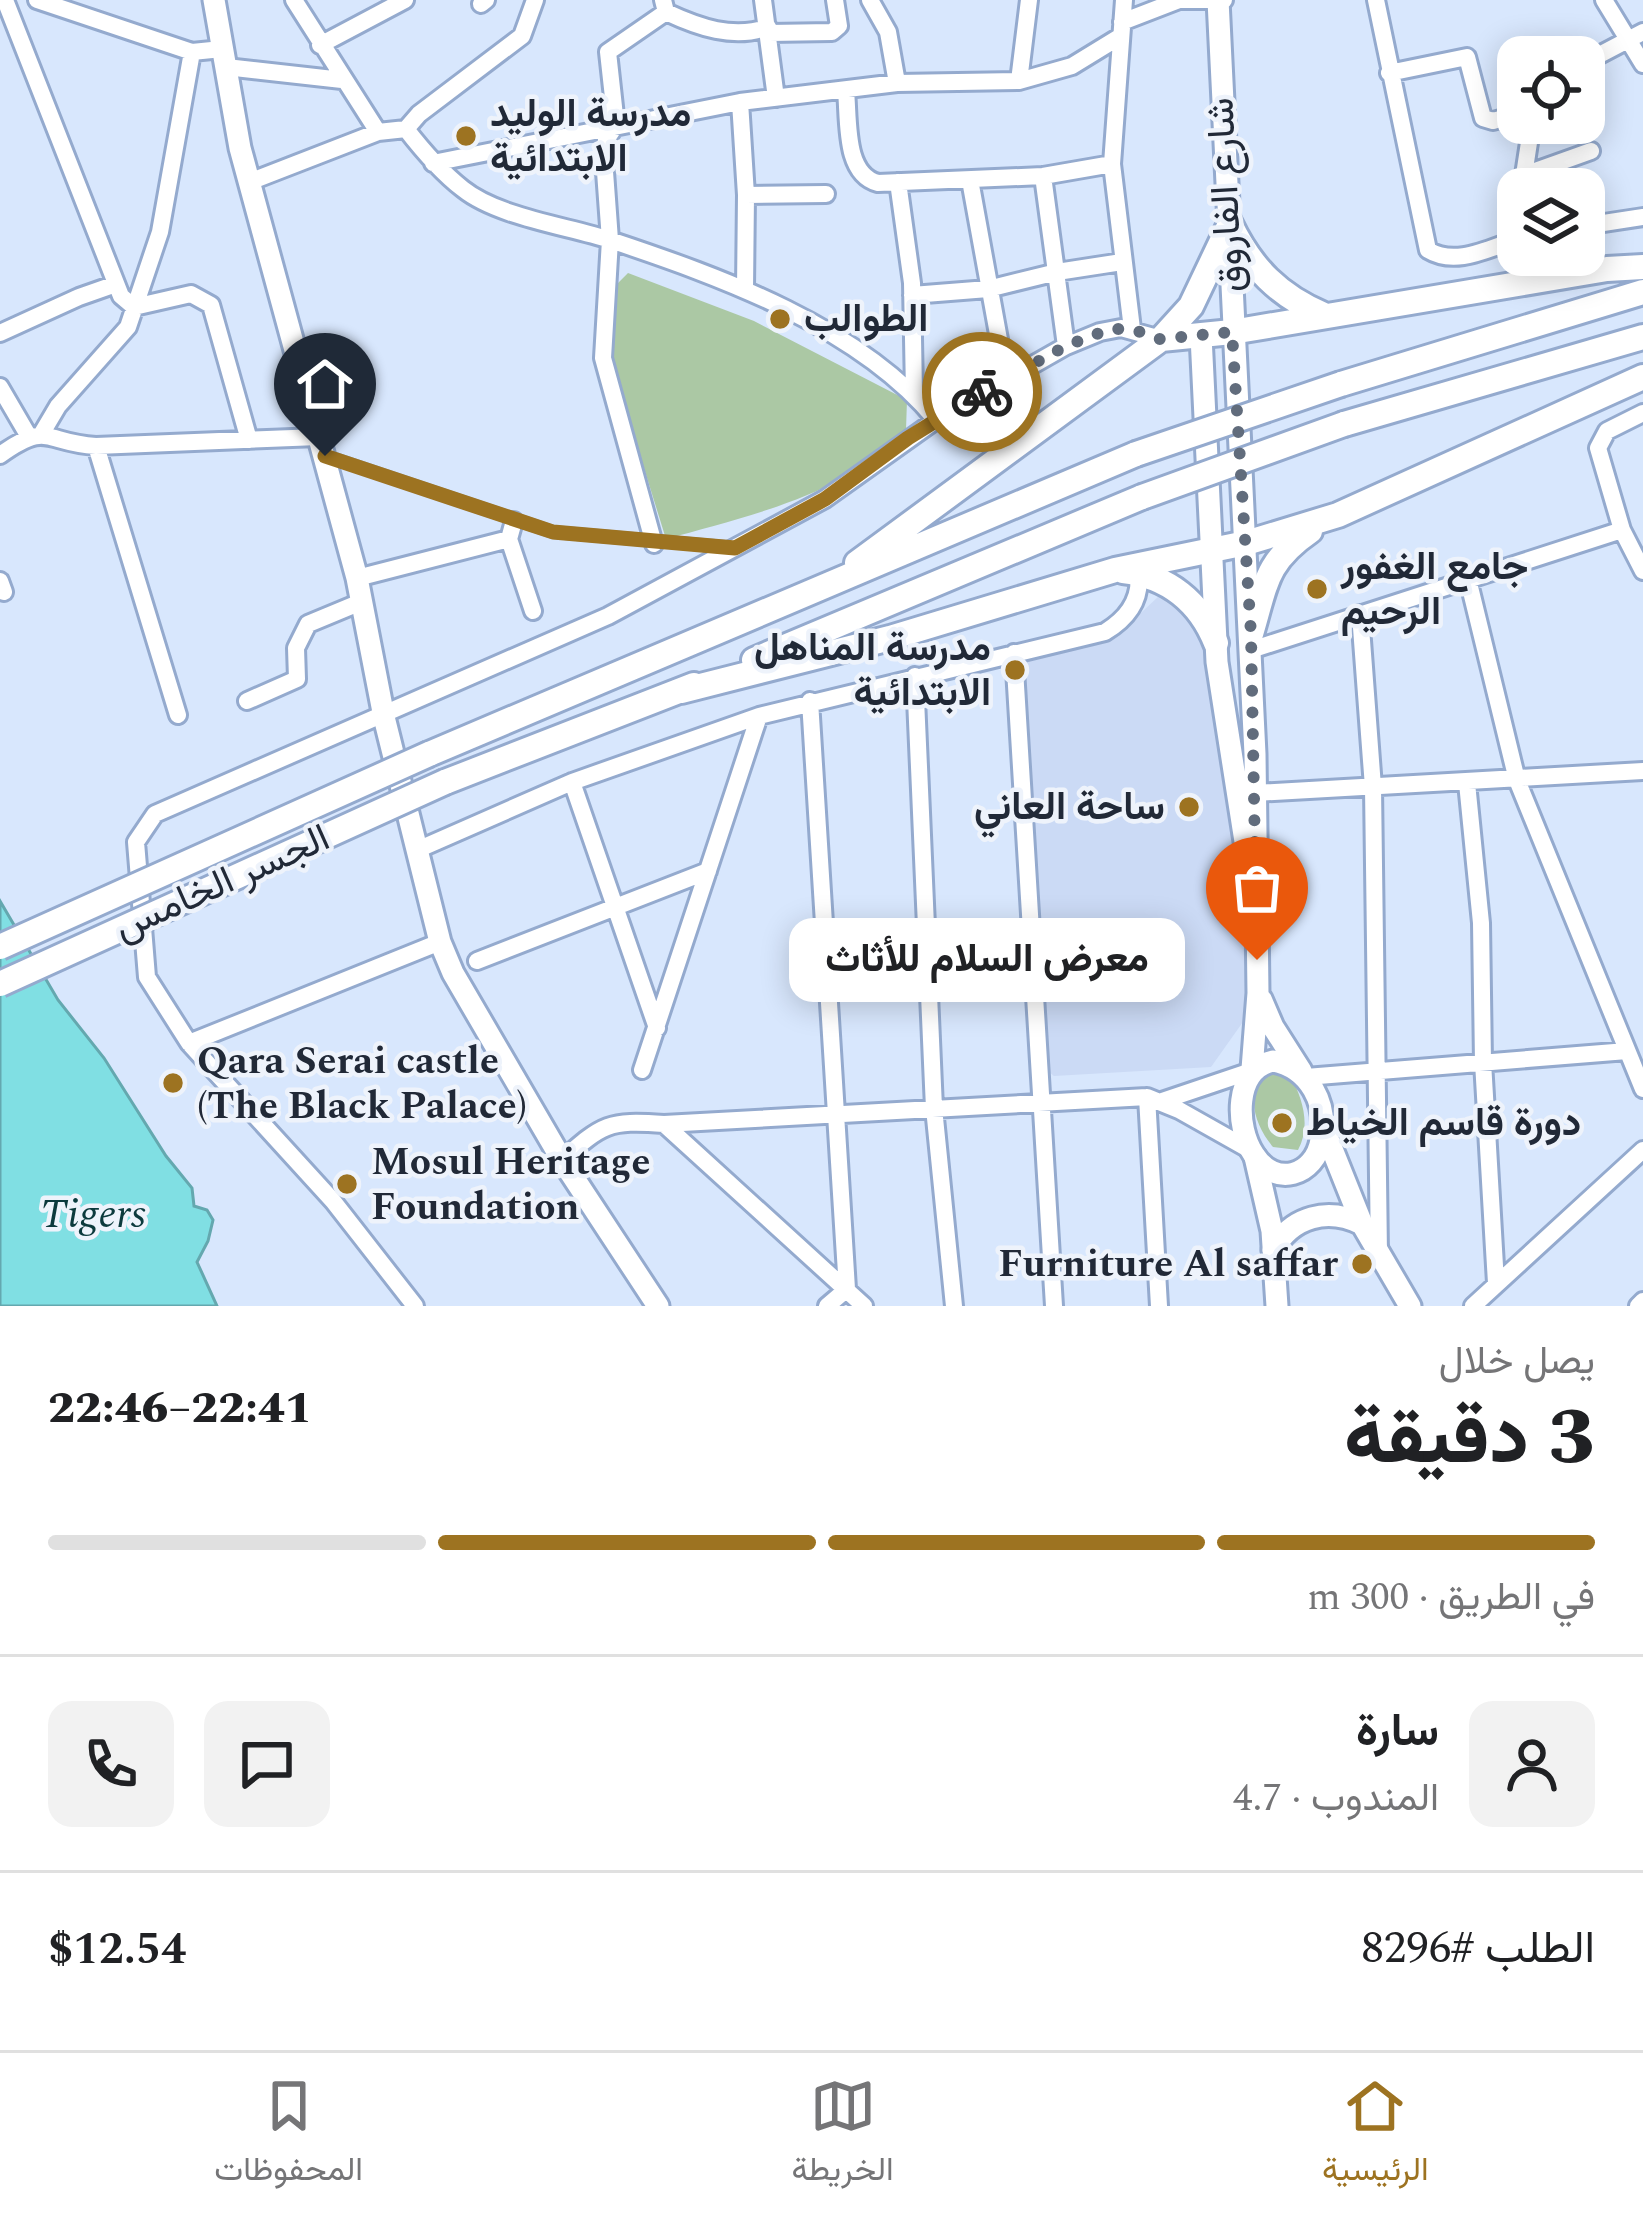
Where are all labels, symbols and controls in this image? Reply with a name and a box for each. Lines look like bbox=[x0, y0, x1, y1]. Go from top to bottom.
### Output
map controls bbox=[1497, 36, 1605, 276]
button: locate bbox=[1497, 36, 1605, 144]
place label: مدرسة الوليد الابتدائية bbox=[490, 85, 692, 189]
street label: شارع الفاروق bbox=[1191, 96, 1261, 294]
marker: مدرسة الوليد الابتدائية bbox=[453, 123, 479, 149]
button: layers bbox=[1497, 168, 1605, 276]
place label: الطوالب bbox=[804, 290, 928, 349]
marker: الطوالب bbox=[767, 306, 793, 332]
courier bbox=[922, 332, 1042, 452]
pin bbox=[274, 333, 376, 456]
icon: home bbox=[292, 351, 358, 417]
icon: bike bbox=[949, 359, 1015, 425]
place label: جامع الغفور الرحيم bbox=[1340, 538, 1528, 642]
marker: جامع الغفور الرحيم bbox=[1304, 576, 1330, 602]
place label: مدرسة المناهل الابتدائية bbox=[754, 619, 991, 723]
marker: مدرسة المناهل الابتدائية bbox=[1002, 657, 1028, 683]
place label: ساحة العاني bbox=[974, 778, 1165, 838]
marker: ساحة العاني bbox=[1176, 794, 1202, 820]
street label: الجسر الخامس bbox=[105, 809, 339, 957]
pin bbox=[1206, 837, 1308, 960]
icon: bag bbox=[1224, 855, 1290, 921]
callout: معرض السلام للأثاث bbox=[789, 918, 1185, 1002]
text: معرض السلام للأثاث bbox=[825, 930, 1149, 989]
place label: Qara Serai castle (The Black Palace) bbox=[197, 1032, 527, 1136]
marker: Qara Serai castle (The Black Palace) bbox=[160, 1070, 186, 1096]
place label: دورة قاسم الخياط bbox=[1306, 1094, 1581, 1153]
marker: دورة قاسم الخياط bbox=[1269, 1110, 1295, 1136]
place label: Mosul Heritage Foundation bbox=[371, 1133, 651, 1237]
marker: Mosul Heritage Foundation bbox=[334, 1171, 360, 1197]
water label: Tigers bbox=[40, 1183, 146, 1246]
place label: Furniture Al saffar bbox=[998, 1235, 1338, 1294]
marker: Furniture Al saffar bbox=[1349, 1251, 1375, 1277]
text: يصل خلال bbox=[1439, 1332, 1595, 1391]
text: 22:41–22:46 bbox=[48, 1374, 312, 1443]
text: 3 دقيقة bbox=[1344, 1379, 1595, 1498]
text: في الطريق · 300 m bbox=[1307, 1568, 1595, 1627]
text: سارة bbox=[1356, 1697, 1439, 1766]
button: phone bbox=[48, 1701, 174, 1827]
button: chat bbox=[204, 1701, 330, 1827]
button: person bbox=[1469, 1701, 1595, 1827]
text: المندوب · 4.7 bbox=[1233, 1769, 1439, 1828]
text: الطلب #8296 bbox=[1361, 1914, 1595, 1983]
text: $12.54 bbox=[48, 1915, 186, 1984]
tab: المحفوظات bbox=[214, 2073, 363, 2198]
tab: الخريطة bbox=[791, 2073, 894, 2198]
tab: الرئيسية bbox=[1322, 2073, 1429, 2198]

